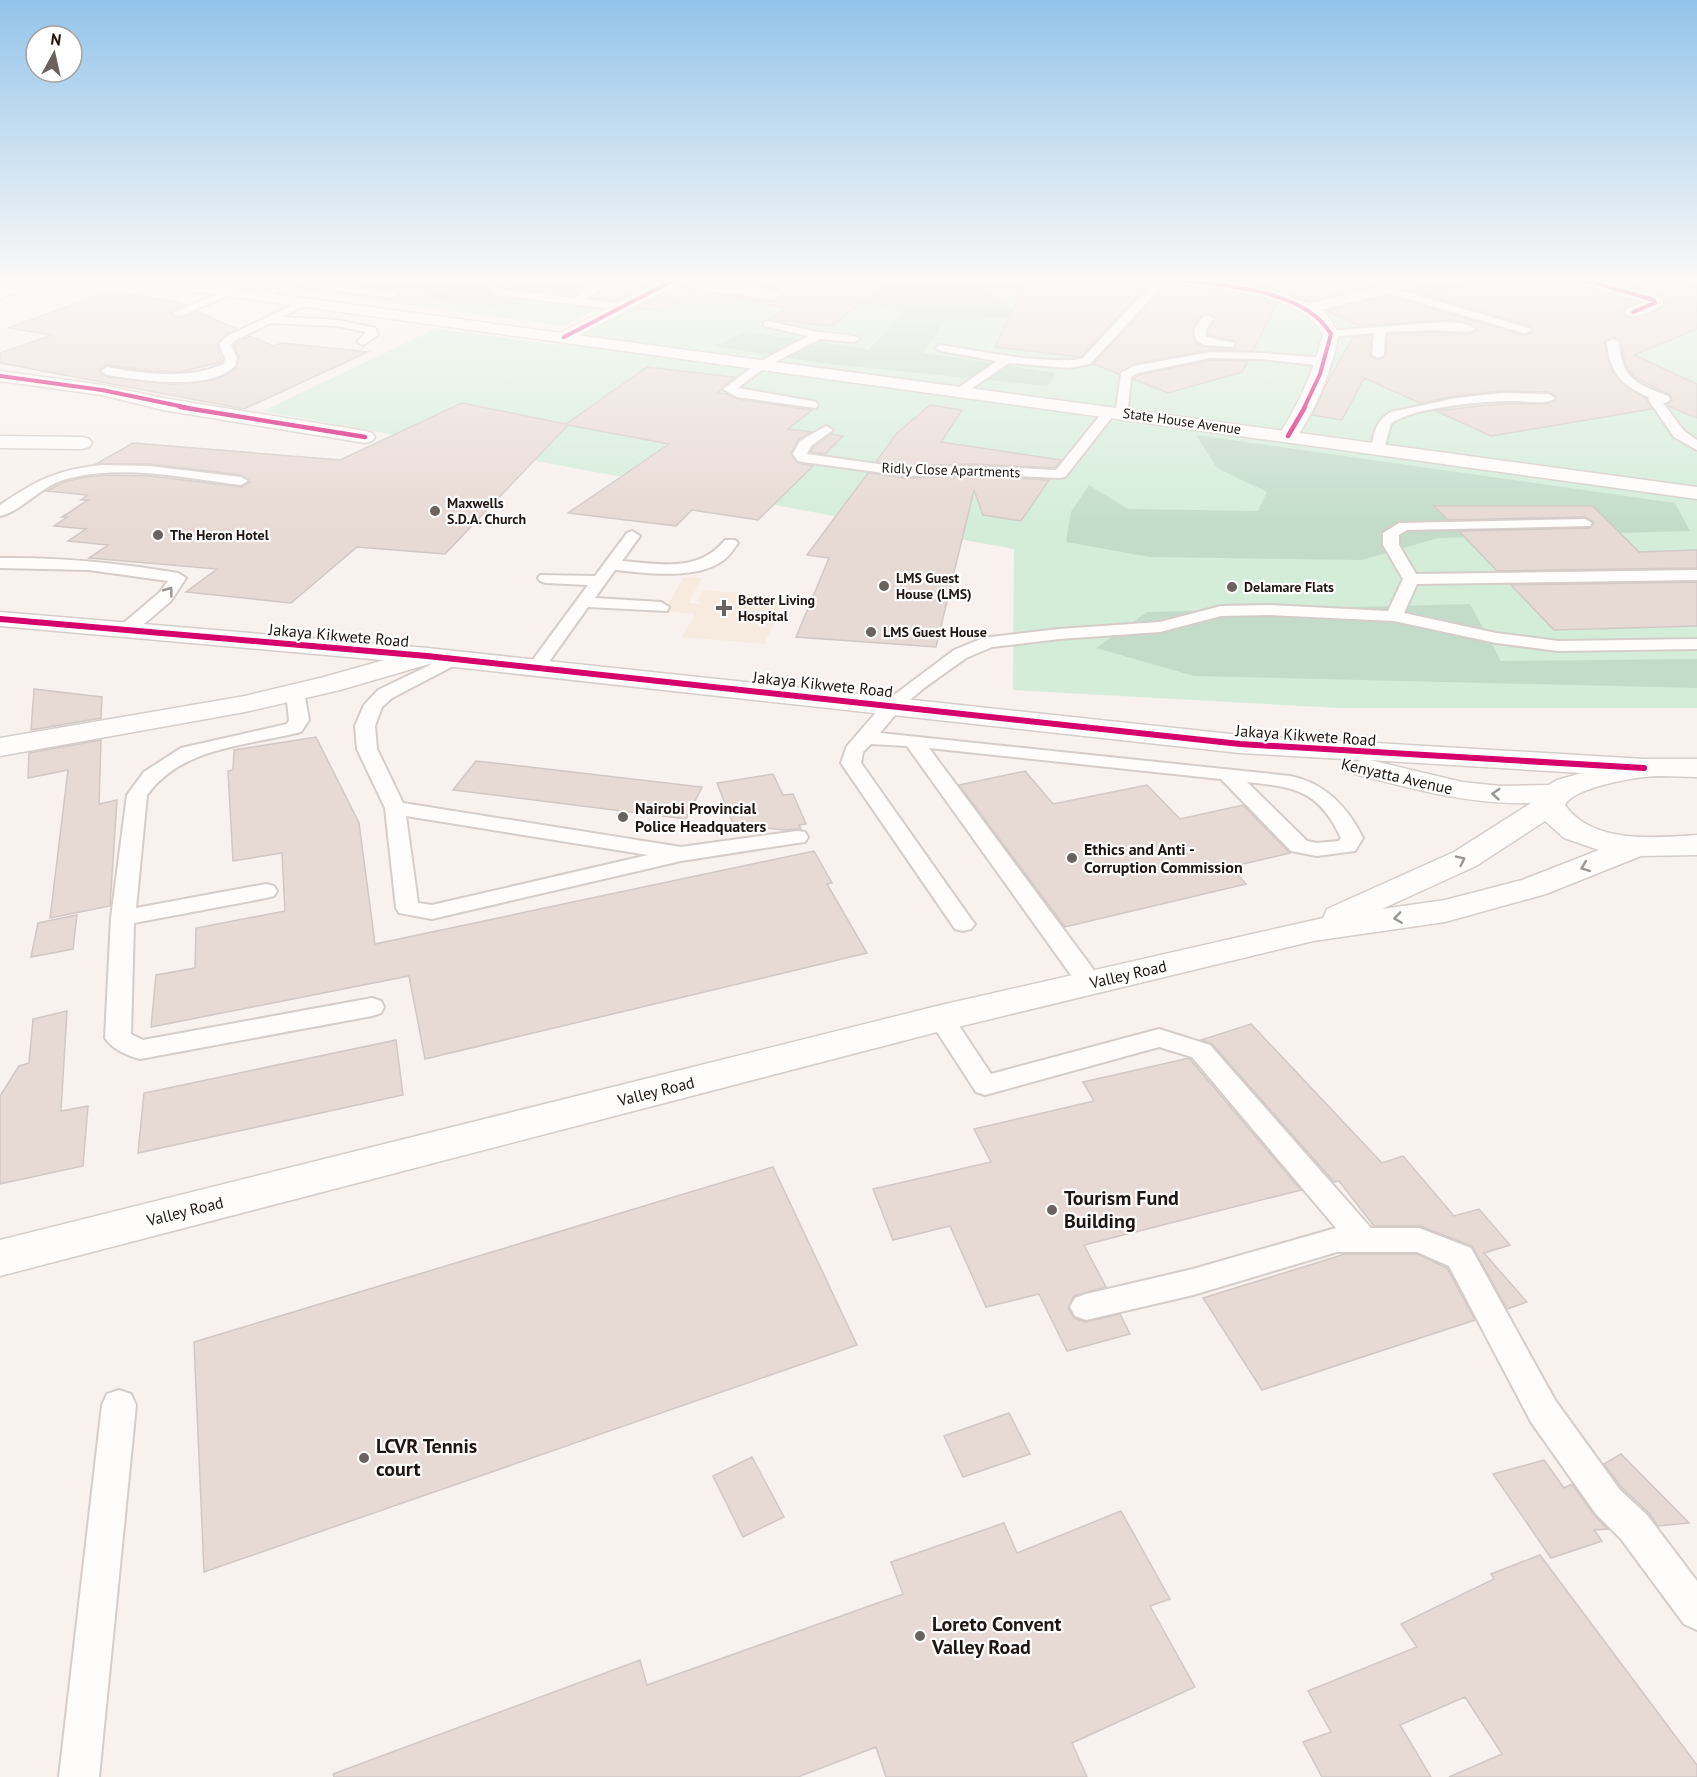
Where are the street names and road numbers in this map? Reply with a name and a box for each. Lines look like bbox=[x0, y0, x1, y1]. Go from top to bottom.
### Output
street label: State House Avenue bbox=[1122, 404, 1242, 438]
street label: Ridly Close Apartments bbox=[881, 459, 1021, 481]
street label: Jakaya Kikwete Road bbox=[267, 619, 410, 651]
street label: Jakaya Kikwete Road bbox=[751, 667, 894, 701]
street label: Jakaya Kikwete Road bbox=[1234, 720, 1377, 750]
street label: Kenyatta Avenue bbox=[1339, 753, 1455, 799]
street label: Valley Road bbox=[1087, 955, 1168, 993]
street label: Valley Road bbox=[615, 1072, 696, 1110]
street label: Valley Road bbox=[144, 1192, 225, 1230]

